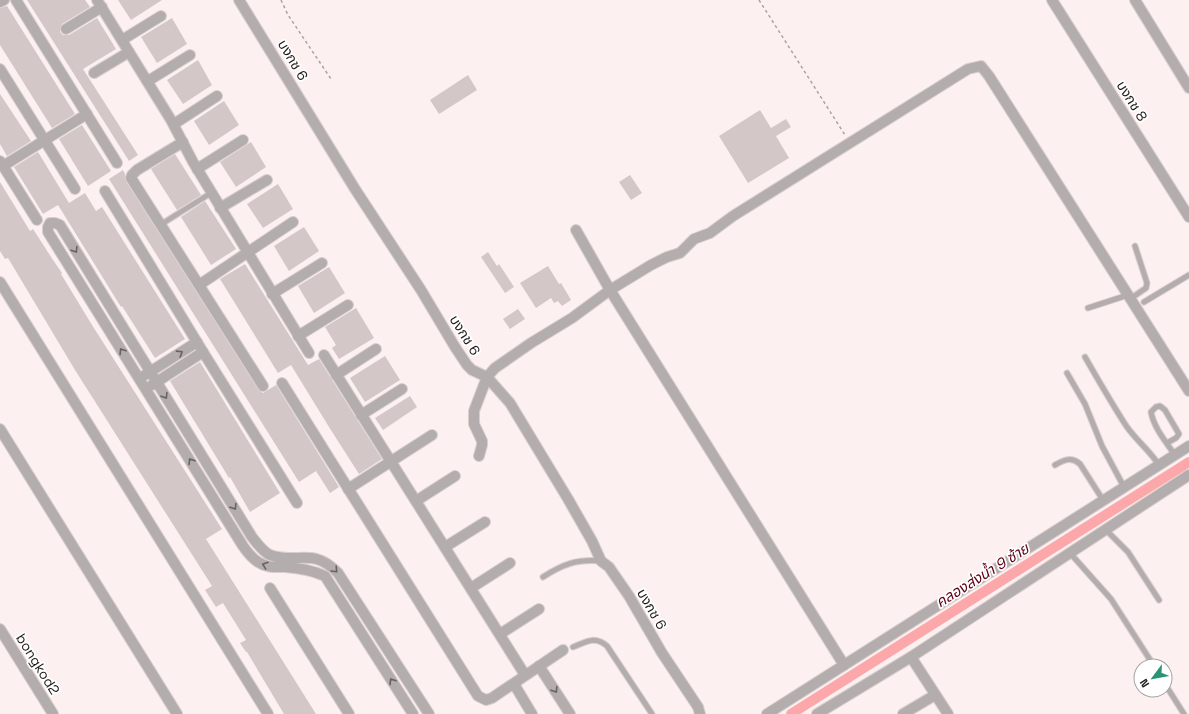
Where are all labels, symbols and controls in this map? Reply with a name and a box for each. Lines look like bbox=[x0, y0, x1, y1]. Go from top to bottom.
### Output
street label: บงกช 6 bbox=[274, 36, 312, 84]
street label: บงกช 8 bbox=[1113, 77, 1152, 125]
one-way arrow bbox=[70, 246, 78, 253]
street label: บงกช 6 bbox=[446, 311, 484, 359]
one-way arrow bbox=[120, 348, 127, 355]
one-way arrow bbox=[176, 350, 183, 357]
one-way arrow bbox=[161, 392, 168, 399]
one-way arrow bbox=[188, 458, 195, 465]
one-way arrow bbox=[229, 502, 236, 509]
water label: คลองส่งน้ำ 9 ซ้าย bbox=[931, 537, 1033, 611]
one-way arrow bbox=[262, 561, 269, 570]
one-way arrow bbox=[330, 565, 338, 573]
street label: บงกช 6 bbox=[633, 585, 671, 633]
street label: bongkod2 bbox=[12, 630, 64, 698]
north arrow bbox=[1133, 658, 1173, 698]
text: N bbox=[1137, 676, 1152, 690]
one-way arrow bbox=[389, 678, 397, 685]
one-way arrow bbox=[550, 686, 558, 693]

